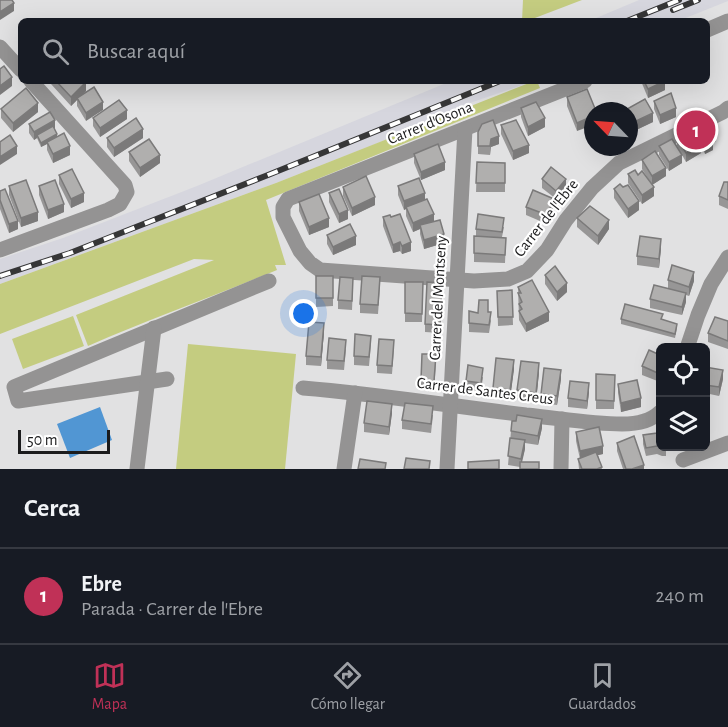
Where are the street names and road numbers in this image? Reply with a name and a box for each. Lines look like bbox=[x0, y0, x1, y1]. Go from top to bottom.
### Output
street label: Carrer d'Osona bbox=[385, 99, 475, 147]
street label: Carrer de l'Ebre bbox=[511, 176, 581, 260]
street label: Carrer del Montseny bbox=[427, 235, 450, 361]
street label: Carrer de Santes Creus bbox=[416, 375, 554, 407]

